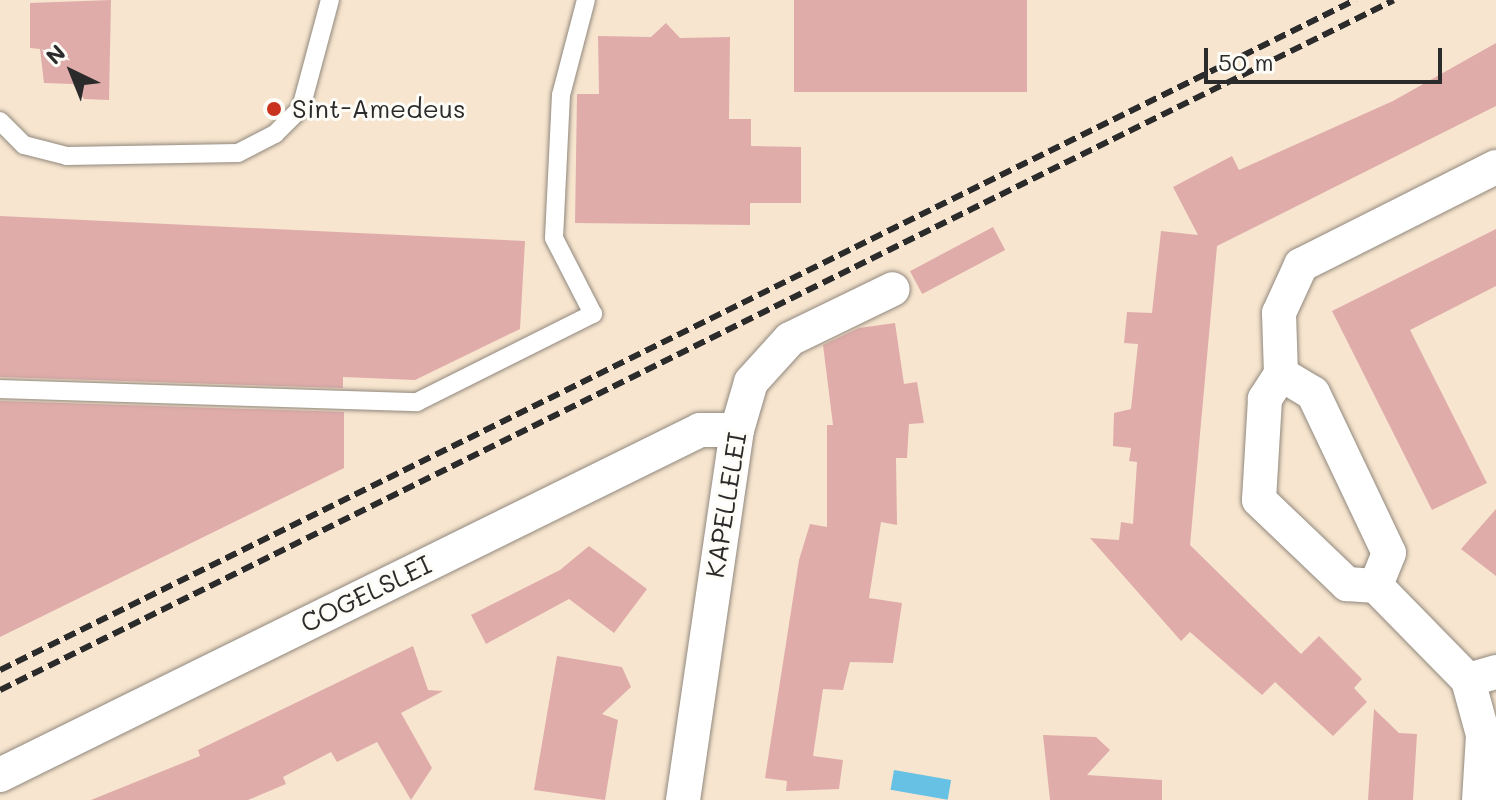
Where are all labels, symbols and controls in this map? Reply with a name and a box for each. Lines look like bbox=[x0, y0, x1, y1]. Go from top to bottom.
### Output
north arrow bbox=[32, 32, 112, 112]
scale bar bbox=[1208, 32, 1446, 82]
text: N bbox=[39, 38, 71, 70]
text: 50 m bbox=[1218, 46, 1274, 77]
place label: Sint-Amedeus bbox=[292, 93, 466, 125]
marker: Sint-Amedeus bbox=[263, 98, 285, 120]
street label: KAPELLELEI bbox=[699, 430, 753, 580]
street label: COGELSLEI bbox=[296, 549, 436, 639]

